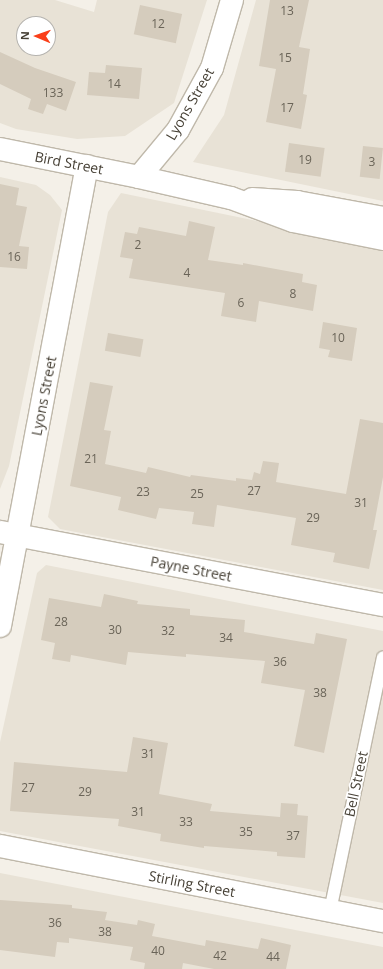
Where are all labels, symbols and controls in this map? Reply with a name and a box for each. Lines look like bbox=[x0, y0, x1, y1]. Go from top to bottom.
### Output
house number: 13 bbox=[280, 4, 294, 18]
north arrow bbox=[16, 16, 56, 56]
house number: 12 bbox=[151, 17, 165, 31]
text: N bbox=[17, 31, 32, 40]
house number: 15 bbox=[278, 51, 292, 65]
street label: Lyons Street bbox=[163, 65, 217, 143]
house number: 14 bbox=[107, 77, 121, 91]
house number: 133 bbox=[43, 86, 63, 100]
house number: 17 bbox=[280, 101, 294, 115]
street label: Bird Street bbox=[33, 148, 105, 178]
house number: 19 bbox=[298, 153, 312, 167]
house number: 3 bbox=[369, 155, 375, 169]
house number: 2 bbox=[135, 238, 141, 252]
house number: 16 bbox=[7, 250, 21, 264]
house number: 4 bbox=[184, 266, 190, 280]
house number: 8 bbox=[290, 287, 296, 301]
house number: 6 bbox=[238, 296, 244, 310]
house number: 10 bbox=[331, 331, 345, 345]
street label: Lyons Street bbox=[28, 355, 60, 437]
house number: 21 bbox=[84, 452, 98, 466]
house number: 27 bbox=[247, 484, 261, 498]
house number: 23 bbox=[136, 485, 150, 499]
house number: 25 bbox=[190, 487, 204, 501]
house number: 31 bbox=[354, 496, 368, 510]
house number: 29 bbox=[306, 511, 320, 525]
street label: Payne Street bbox=[149, 553, 233, 585]
house number: 28 bbox=[54, 615, 68, 629]
house number: 30 bbox=[108, 623, 122, 637]
house number: 32 bbox=[161, 624, 175, 638]
house number: 34 bbox=[219, 631, 233, 645]
house number: 36 bbox=[273, 655, 287, 669]
house number: 38 bbox=[313, 686, 327, 700]
house number: 31 bbox=[141, 747, 155, 761]
street label: Bell Street bbox=[341, 750, 371, 818]
house number: 27 bbox=[21, 781, 35, 795]
house number: 29 bbox=[78, 785, 92, 799]
house number: 31 bbox=[131, 805, 145, 819]
house number: 33 bbox=[179, 815, 193, 829]
house number: 35 bbox=[239, 825, 253, 839]
house number: 37 bbox=[286, 829, 300, 843]
street label: Stirling Street bbox=[147, 867, 237, 901]
house number: 36 bbox=[48, 916, 62, 930]
house number: 38 bbox=[98, 925, 112, 939]
house number: 40 bbox=[151, 944, 165, 958]
house number: 42 bbox=[213, 949, 227, 963]
house number: 44 bbox=[266, 950, 280, 964]

